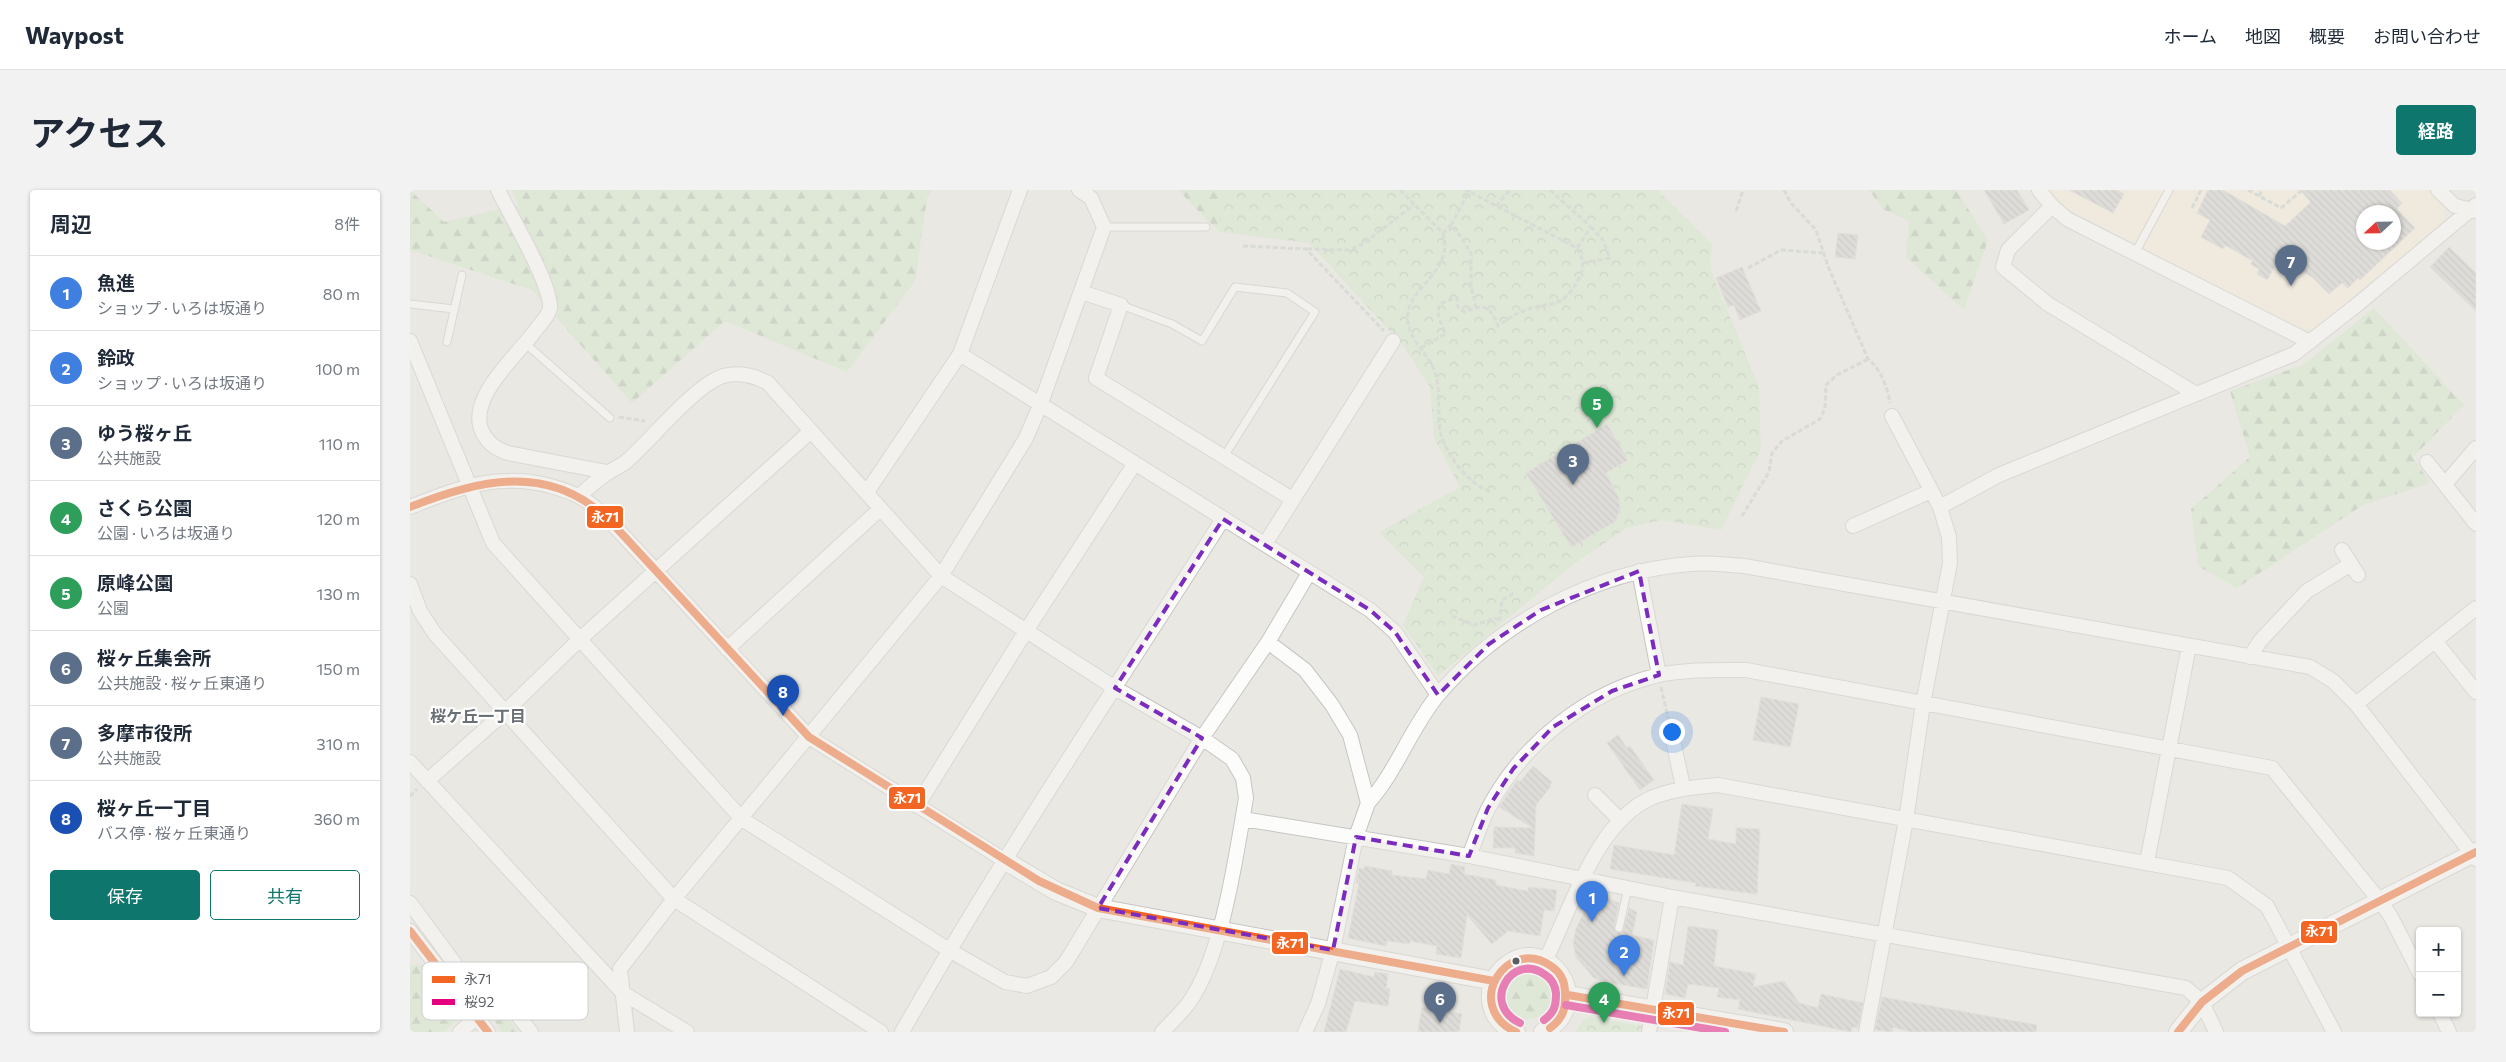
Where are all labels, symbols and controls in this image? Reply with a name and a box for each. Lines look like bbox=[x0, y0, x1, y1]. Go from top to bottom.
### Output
text: Waypost bbox=[25, 20, 124, 49]
text: ホーム bbox=[2164, 25, 2217, 47]
text: 地図 bbox=[2245, 25, 2281, 47]
text: 概要 bbox=[2309, 25, 2345, 47]
text: お問い合わせ bbox=[2373, 25, 2481, 47]
button: 経路 bbox=[2396, 105, 2476, 155]
text: アクセス bbox=[30, 110, 168, 153]
north arrow bbox=[2356, 205, 2401, 250]
text: 周辺 bbox=[50, 211, 92, 236]
text: 8件 bbox=[334, 214, 360, 233]
pin: 7 bbox=[2275, 245, 2307, 286]
text: 魚進 bbox=[97, 271, 135, 294]
text: 1 bbox=[62, 284, 70, 303]
text: 80 m bbox=[323, 284, 360, 303]
text: ショップ · いろは坂通り bbox=[97, 298, 267, 317]
text: 鈴政 bbox=[97, 346, 135, 369]
text: 2 bbox=[61, 359, 71, 378]
text: 100 m bbox=[315, 359, 360, 378]
text: ショップ · いろは坂通り bbox=[97, 373, 267, 392]
pin: 5 bbox=[1581, 387, 1613, 428]
text: ゆう桜ヶ丘 bbox=[97, 421, 192, 444]
text: 3 bbox=[61, 434, 71, 453]
text: 110 m bbox=[319, 434, 360, 453]
pin: 3 bbox=[1557, 444, 1589, 485]
text: 公共施設 bbox=[97, 448, 161, 467]
text: さくら公園 bbox=[97, 496, 192, 519]
line badge: 永71 bbox=[586, 505, 624, 529]
text: 永71 bbox=[591, 508, 619, 525]
text: 4 bbox=[61, 509, 71, 528]
text: 120 m bbox=[317, 509, 360, 528]
text: 公園 · いろは坂通り bbox=[97, 523, 235, 542]
text: 原峰公園 bbox=[97, 571, 173, 594]
text: 5 bbox=[61, 584, 71, 603]
text: 130 m bbox=[317, 584, 360, 603]
text: 公園 bbox=[97, 598, 129, 617]
text: 桜ヶ丘集会所 bbox=[97, 646, 211, 669]
text: 6 bbox=[61, 659, 71, 678]
text: 150 m bbox=[317, 659, 360, 678]
text: 公共施設 · 桜ヶ丘東通り bbox=[97, 673, 267, 692]
pin: 8 bbox=[767, 675, 799, 716]
district label: 桜ケ丘一丁目 bbox=[430, 706, 526, 725]
your location bbox=[1659, 719, 1685, 745]
text: 多摩市役所 bbox=[97, 721, 192, 744]
text: 7 bbox=[62, 734, 70, 753]
text: 310 m bbox=[317, 734, 360, 753]
text: 公共施設 bbox=[97, 748, 161, 767]
line badge: 永71 bbox=[888, 786, 926, 810]
text: 永71 bbox=[893, 789, 921, 806]
text: 桜ヶ丘一丁目 bbox=[97, 796, 211, 819]
text: 8 bbox=[61, 809, 71, 828]
text: 360 m bbox=[314, 809, 360, 828]
text: バス停 · 桜ヶ丘東通り bbox=[97, 823, 251, 842]
button: 保存 bbox=[50, 870, 200, 920]
button: 共有 bbox=[210, 870, 360, 920]
pin: 1 bbox=[1576, 881, 1608, 922]
line badge: 永71 bbox=[2300, 920, 2338, 944]
text: 永71 bbox=[2305, 922, 2333, 939]
map controls bbox=[2416, 927, 2461, 1017]
button: + bbox=[2416, 927, 2461, 972]
line badge: 永71 bbox=[1271, 931, 1309, 955]
text: 永71 bbox=[1276, 934, 1304, 951]
pin: 2 bbox=[1608, 935, 1640, 976]
unlabelled marker bbox=[1511, 956, 1521, 966]
legend bbox=[422, 962, 588, 1020]
text: 永71 bbox=[464, 970, 491, 987]
button: − bbox=[2416, 972, 2461, 1017]
pin: 6 bbox=[1424, 982, 1456, 1023]
pin: 4 bbox=[1588, 982, 1620, 1023]
text: 桜92 bbox=[464, 993, 494, 1010]
line badge: 永71 bbox=[1657, 1001, 1695, 1026]
text: 永71 bbox=[1662, 1004, 1690, 1021]

